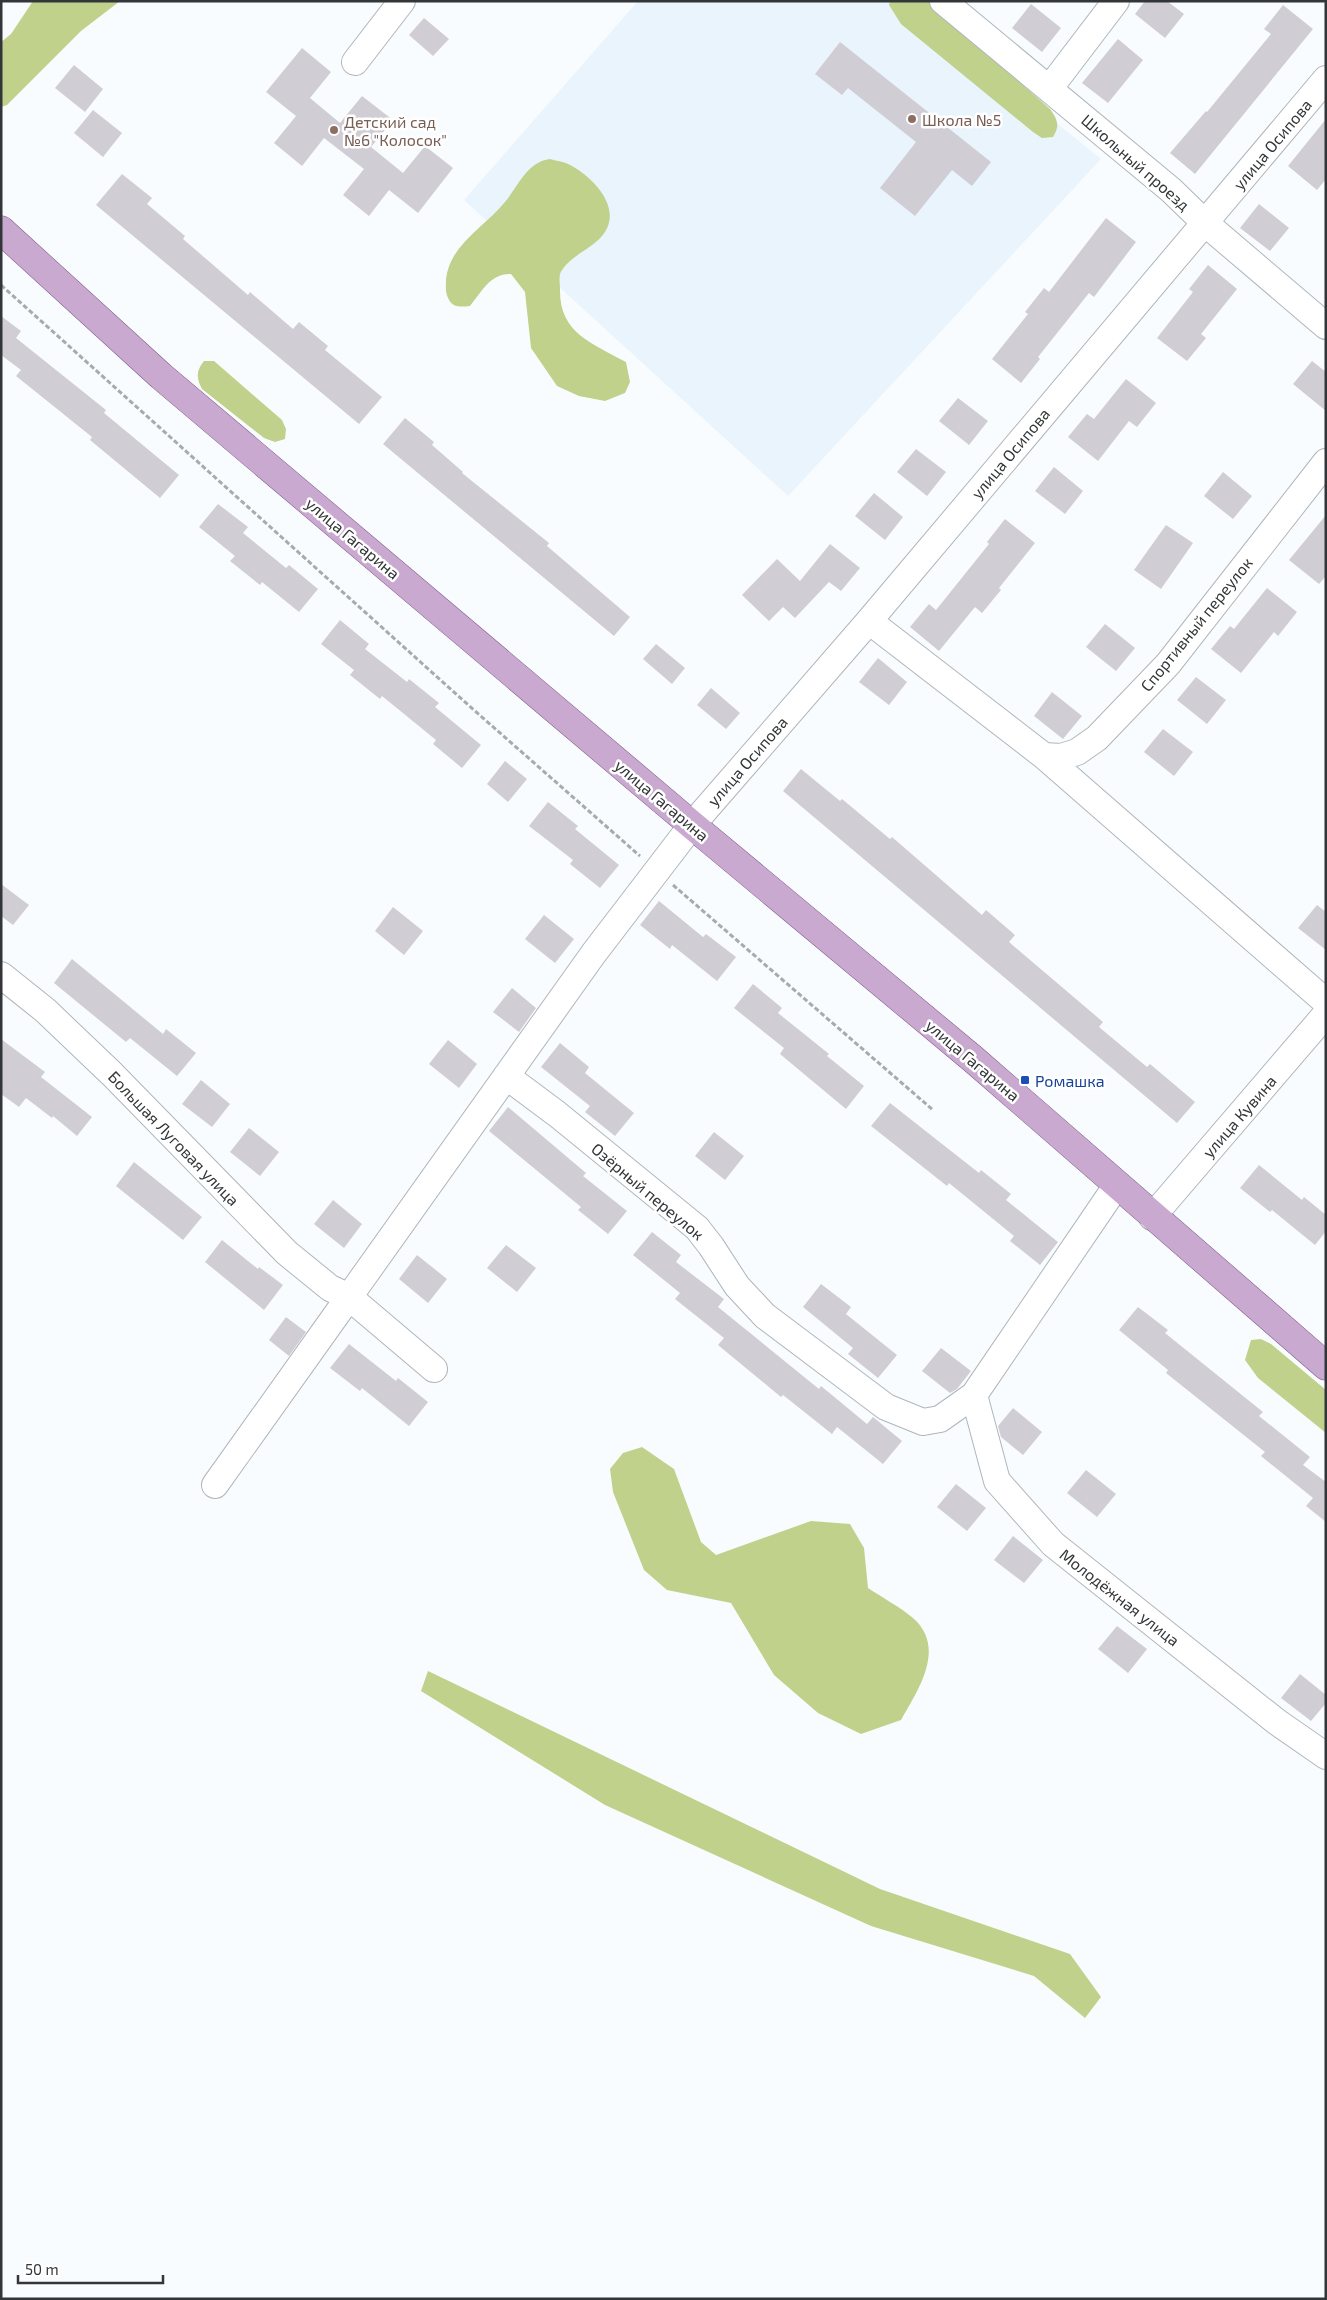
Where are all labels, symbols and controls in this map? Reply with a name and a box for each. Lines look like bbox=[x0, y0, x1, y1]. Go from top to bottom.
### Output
street label: улица Осипова bbox=[1229, 95, 1316, 194]
place label: Школа №5 bbox=[922, 110, 1001, 129]
street label: Школьный проезд bbox=[1078, 110, 1194, 214]
place label: Детский сад №6 "Колосок" bbox=[344, 112, 447, 149]
marker: Школа №5 bbox=[906, 113, 918, 125]
marker: Детский сад №6 "Колосок" bbox=[328, 124, 340, 136]
street label: улица Осипова bbox=[967, 404, 1054, 503]
street label: улица Гагарина bbox=[302, 493, 404, 584]
street label: Спортивный переулок bbox=[1136, 553, 1257, 696]
street label: улица Осипова bbox=[703, 712, 792, 810]
street label: улица Гагарина bbox=[611, 755, 713, 846]
street label: улица Гагарина bbox=[922, 1015, 1024, 1106]
street label: Большая Луговая улица bbox=[104, 1067, 243, 1210]
place label: Ромашка bbox=[1035, 1071, 1105, 1090]
street label: улица Кувина bbox=[1198, 1071, 1281, 1162]
marker: Ромашка bbox=[1019, 1074, 1031, 1086]
street label: Озёрный переулок bbox=[587, 1138, 708, 1245]
street label: Молодёжная улица bbox=[1056, 1544, 1184, 1650]
scale bar bbox=[18, 2252, 162, 2284]
text: 50 m bbox=[25, 2260, 59, 2278]

